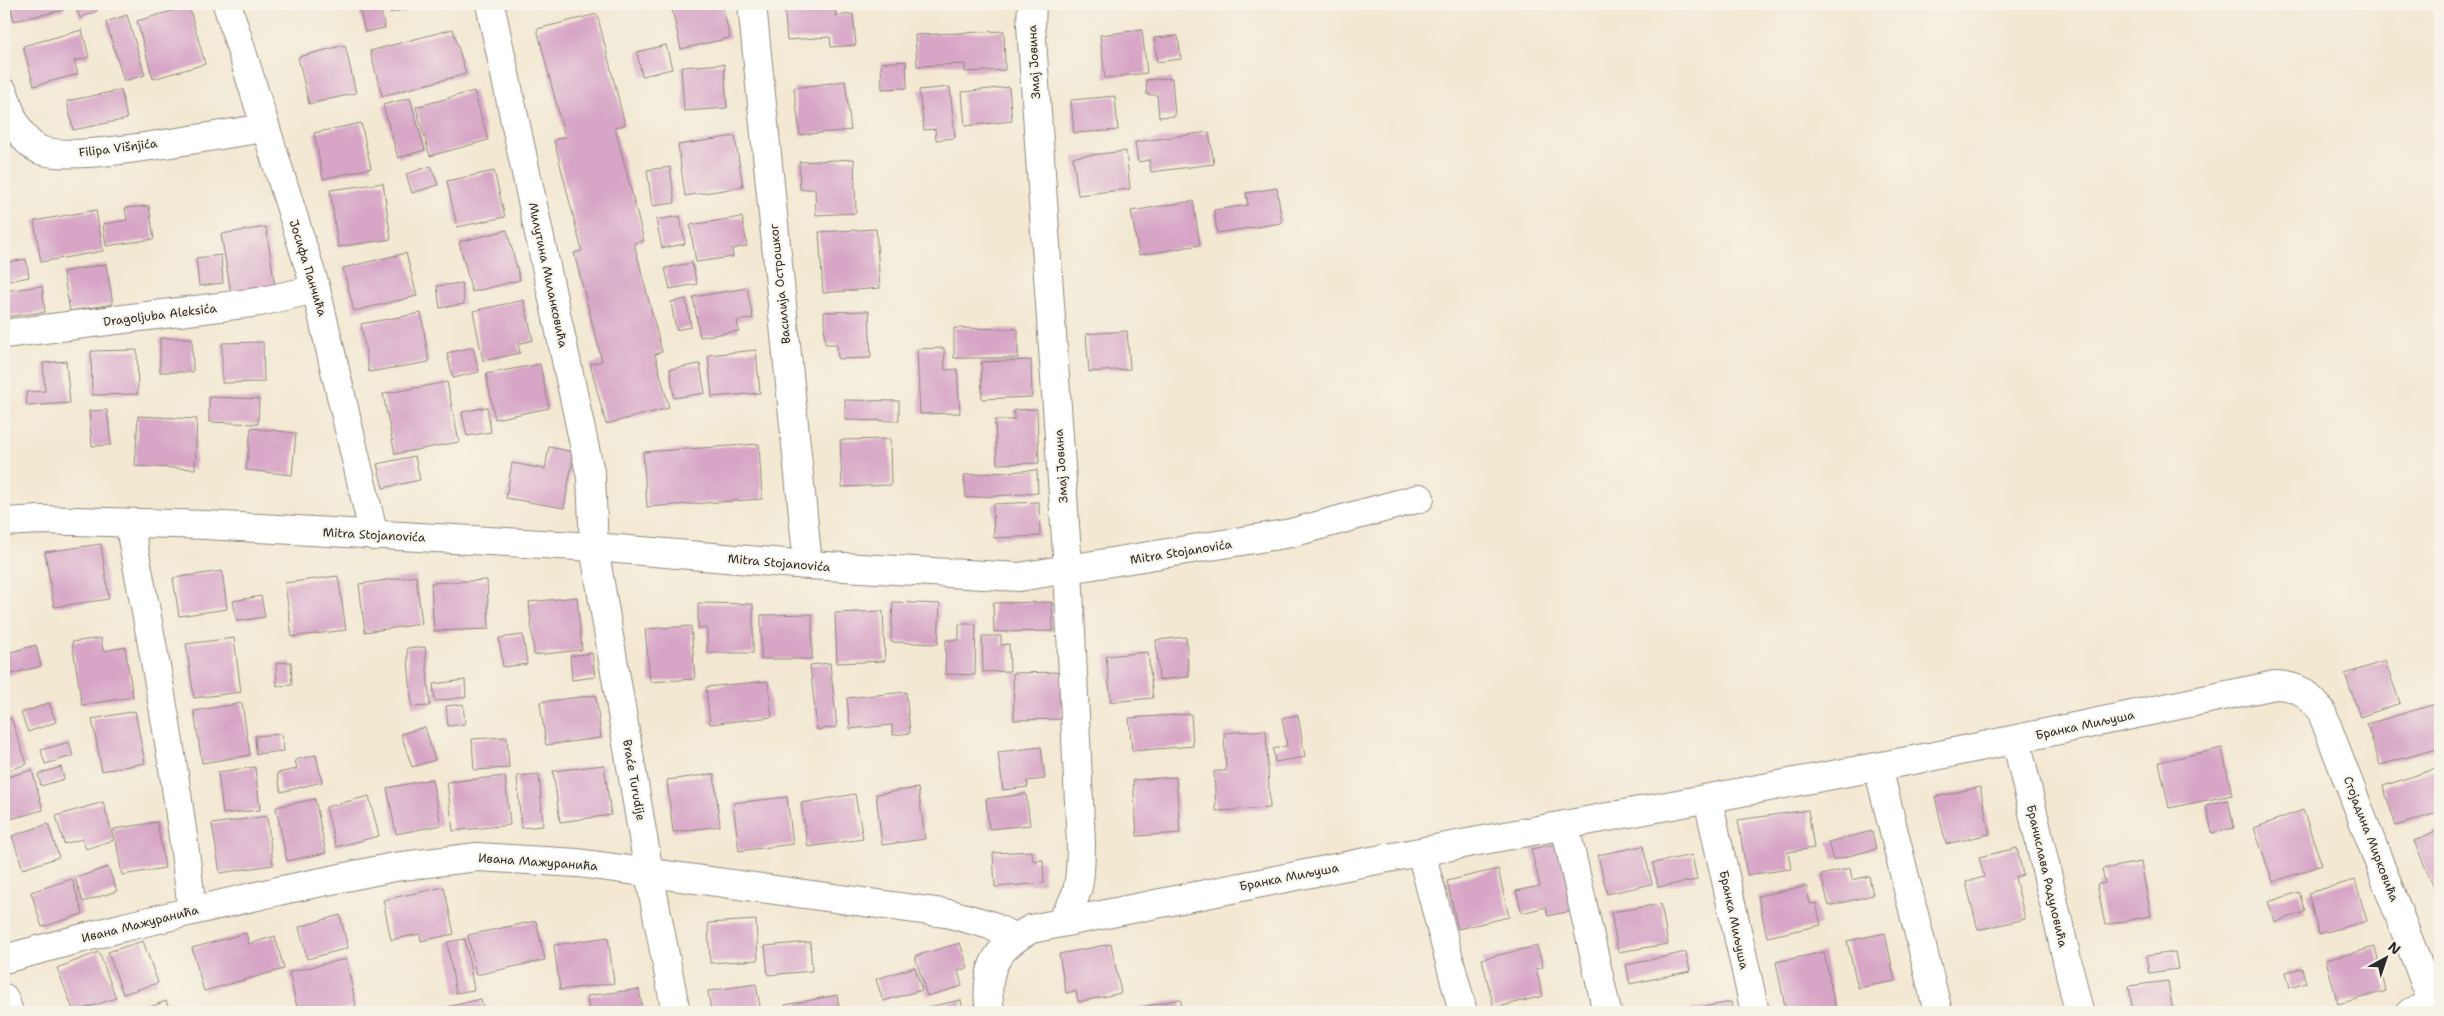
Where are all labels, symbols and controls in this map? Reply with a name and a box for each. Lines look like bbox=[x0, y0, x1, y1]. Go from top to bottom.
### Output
street label: Змај Јовина bbox=[1024, 24, 1044, 99]
street label: Filipa Višnjića bbox=[78, 135, 159, 161]
street label: Милутина Миланковића bbox=[525, 201, 571, 350]
street label: Јосифа Панчића bbox=[286, 218, 330, 319]
street label: Василија Острошког bbox=[766, 222, 794, 345]
street label: Dragoljuba Aleksića bbox=[102, 300, 218, 330]
street label: Змај Јовина bbox=[1050, 428, 1072, 504]
street label: Mitra Stojanovića bbox=[322, 524, 426, 546]
street label: Mitra Stojanovića bbox=[1129, 536, 1234, 568]
street label: Mitra Stojanovića bbox=[727, 551, 831, 575]
street label: Бранка Миљуша bbox=[2034, 707, 2136, 743]
street label: Braće Turudije bbox=[619, 738, 649, 822]
street label: Стојадина Мирковића bbox=[2340, 774, 2402, 904]
street label: Бранислава Радуловића bbox=[2023, 803, 2071, 949]
street label: Ивана Мажуранића bbox=[478, 850, 599, 874]
street label: Бранка Миљуша bbox=[1238, 859, 1341, 894]
street label: Бранка Миљуша bbox=[1716, 869, 1752, 971]
street label: Ивана Мажуранића bbox=[80, 902, 201, 946]
north arrow bbox=[2362, 934, 2412, 984]
text: N bbox=[2384, 938, 2404, 959]

